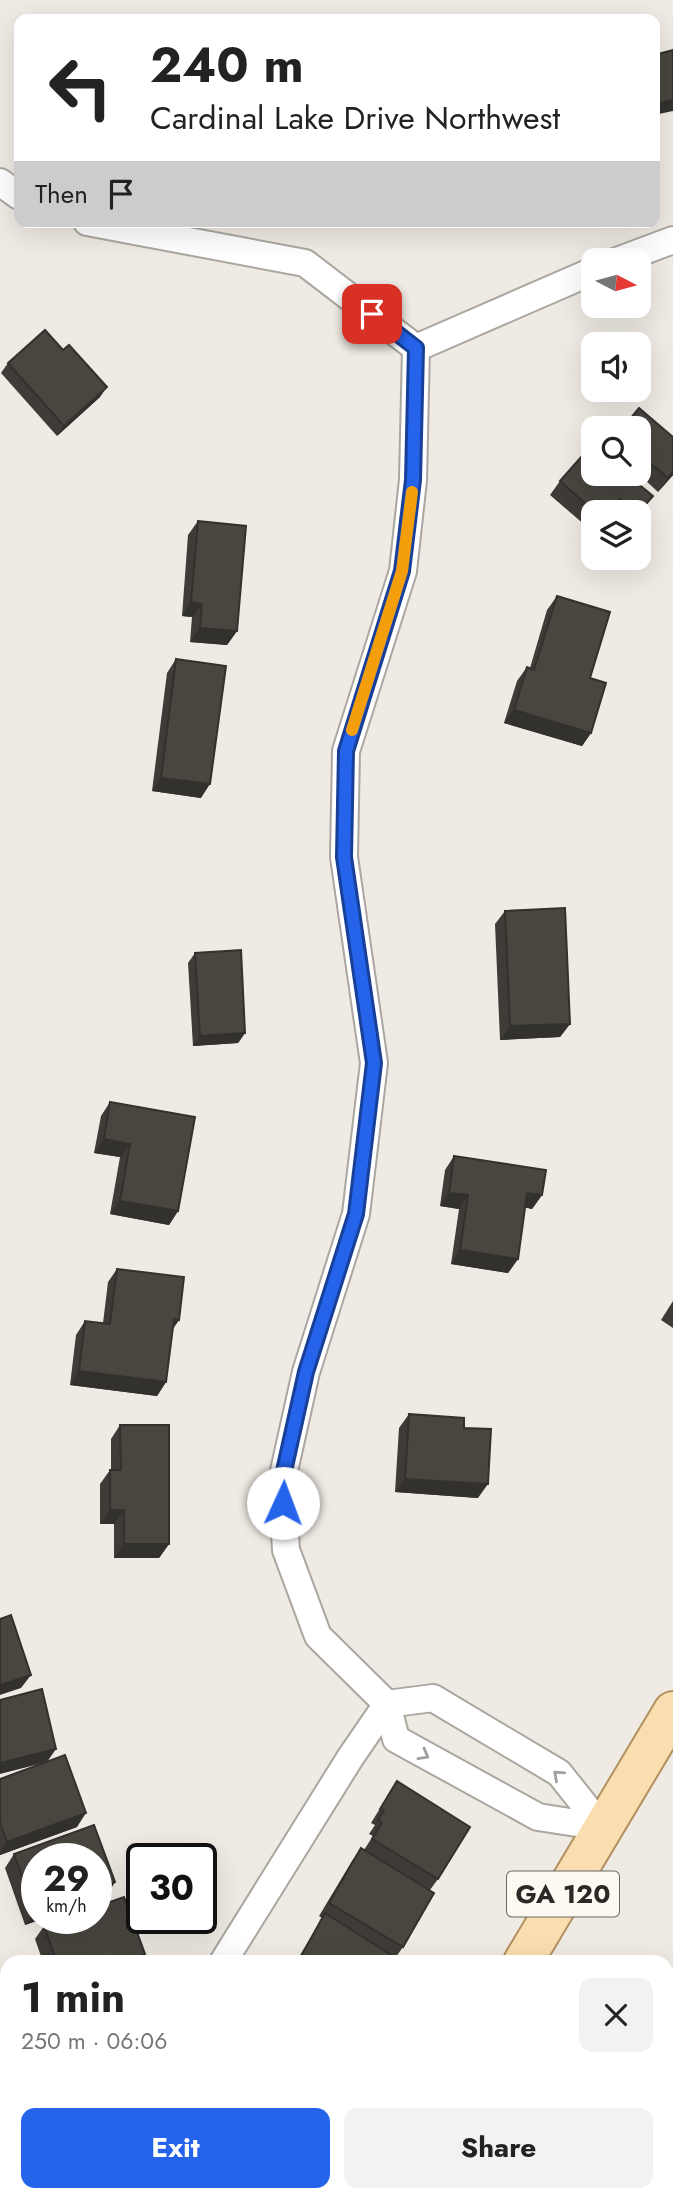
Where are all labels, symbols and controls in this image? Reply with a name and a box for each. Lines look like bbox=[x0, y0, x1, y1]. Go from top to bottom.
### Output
text: 240 m bbox=[150, 30, 304, 100]
icon: left bbox=[35, 42, 126, 133]
text: Cardinal Lake Drive Northwest bbox=[150, 95, 560, 141]
text: Then bbox=[35, 175, 88, 213]
icon: arrive bbox=[102, 175, 140, 213]
north arrow bbox=[581, 248, 651, 318]
map controls bbox=[581, 248, 651, 570]
pin bbox=[342, 284, 402, 344]
icon: arrive bbox=[353, 295, 391, 333]
button: sound bbox=[581, 332, 651, 402]
button: search bbox=[581, 416, 651, 486]
button: layers bbox=[581, 500, 651, 570]
position arrow bbox=[246, 1466, 320, 1540]
one-way arrow bbox=[417, 1746, 429, 1760]
one-way arrow bbox=[553, 1771, 566, 1783]
speed limit sign: 30 bbox=[126, 1843, 217, 1934]
text: 29 bbox=[43, 1854, 90, 1904]
road number: GA 120 bbox=[507, 1871, 619, 1916]
text: km/h bbox=[46, 1893, 87, 1919]
text: 1 min bbox=[21, 1967, 125, 2028]
button: close bbox=[579, 1978, 653, 2052]
text: 250 m · 06:06 bbox=[21, 2024, 167, 2058]
button: Exit bbox=[21, 2108, 330, 2188]
button: Share bbox=[344, 2108, 653, 2188]

